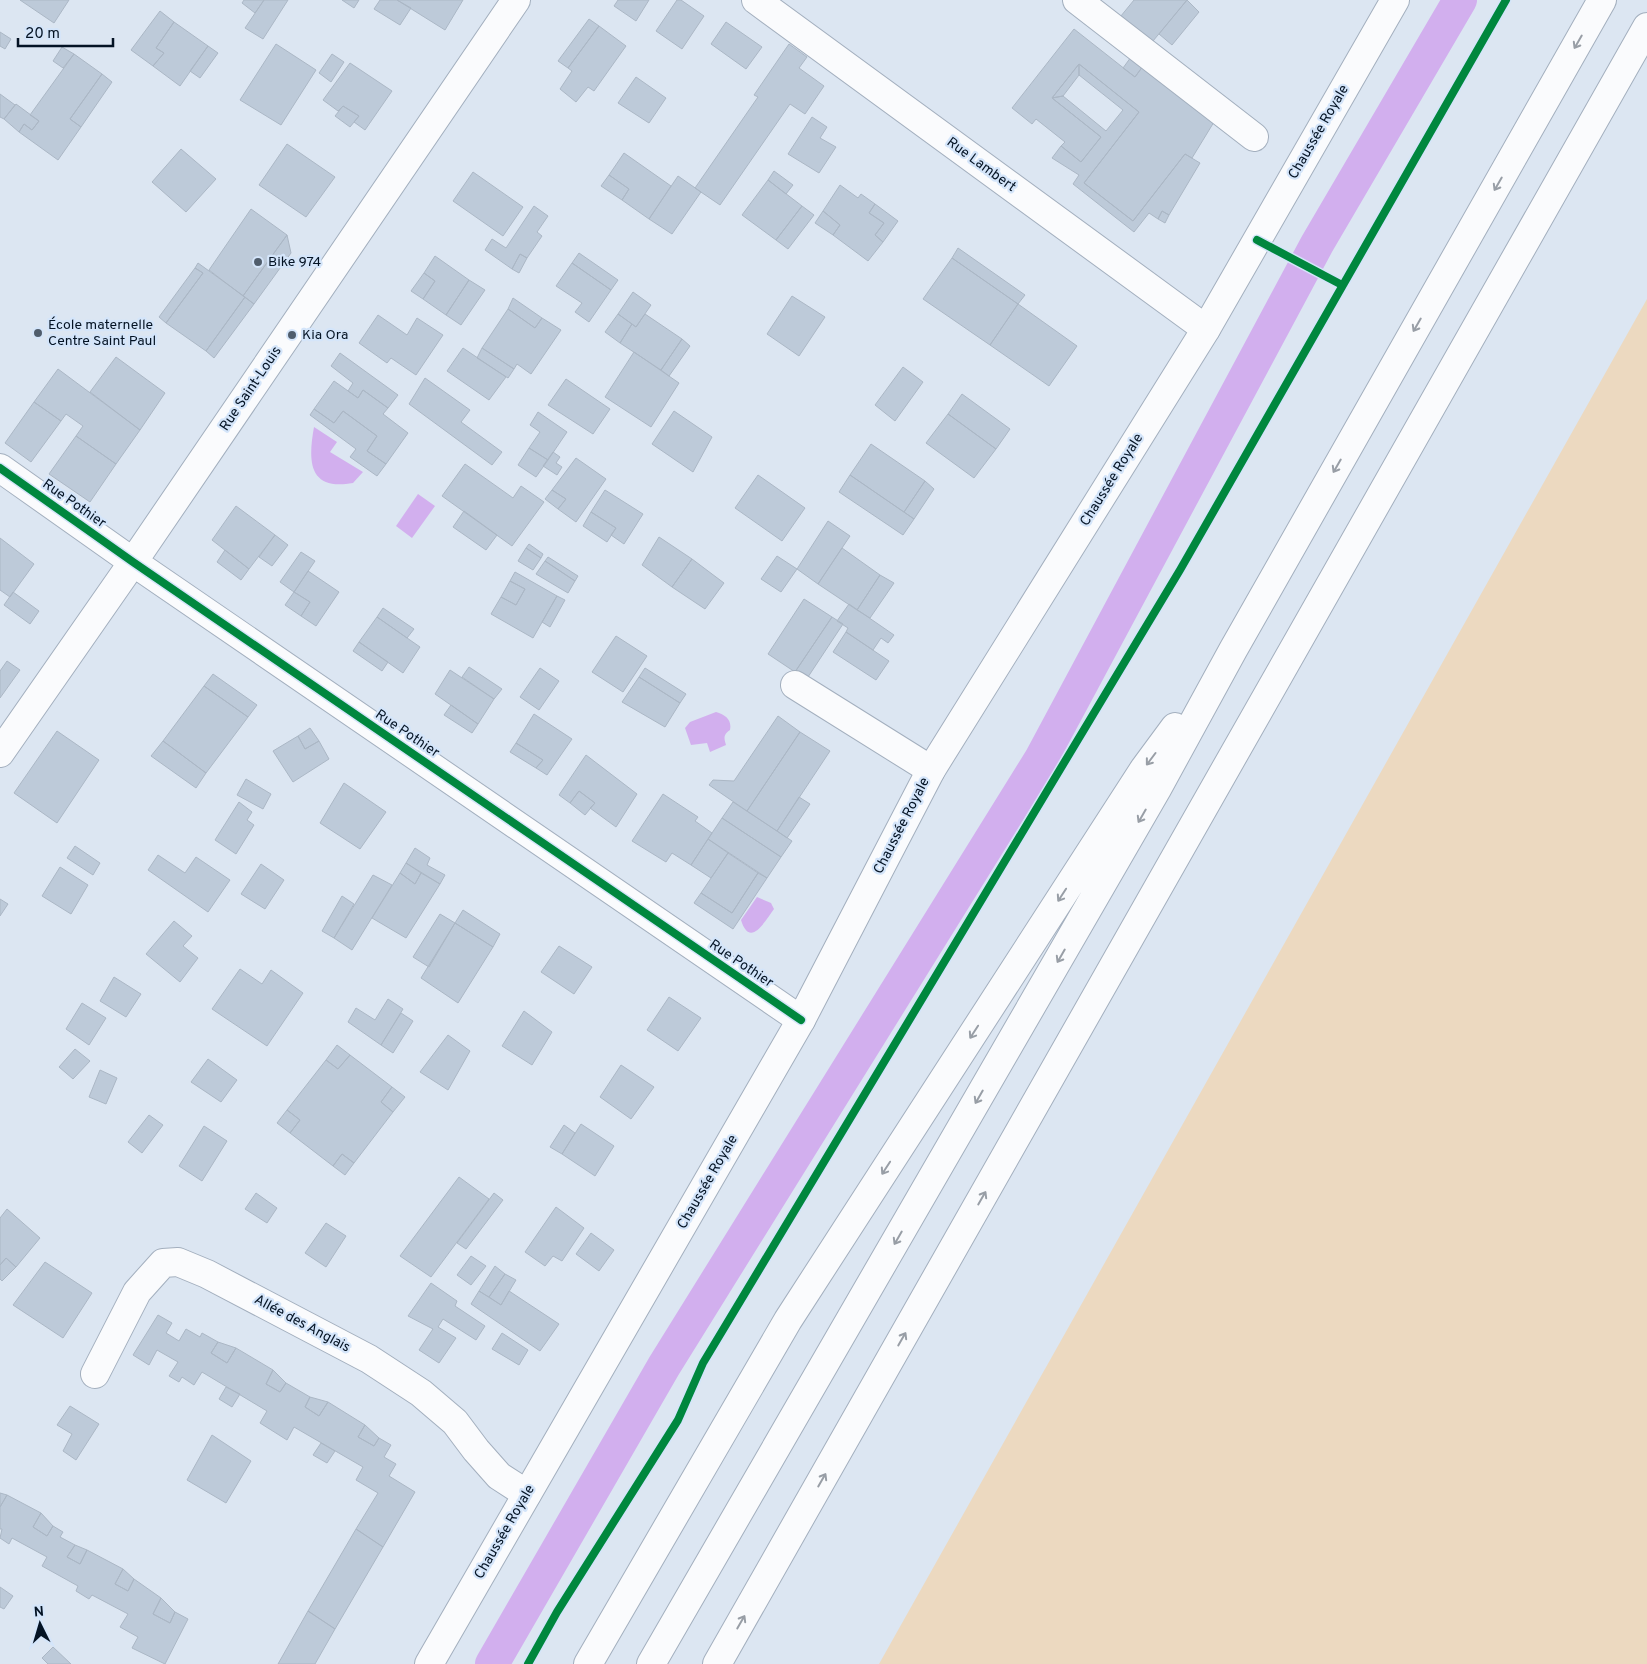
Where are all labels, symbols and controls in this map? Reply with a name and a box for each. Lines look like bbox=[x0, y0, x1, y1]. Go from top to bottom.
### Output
scale bar bbox=[18, 15, 112, 47]
text: 20 m bbox=[25, 25, 60, 44]
one-way arrow bbox=[1573, 35, 1583, 49]
street label: Chaussée Royale bbox=[1285, 82, 1353, 182]
street label: Rue Lambert bbox=[943, 134, 1019, 196]
one-way arrow bbox=[1493, 176, 1503, 191]
place label: Bike 974 bbox=[268, 254, 321, 271]
marker: Bike 974 bbox=[252, 256, 264, 268]
place label: École maternelle Centre Saint Paul bbox=[48, 316, 156, 350]
one-way arrow bbox=[1412, 317, 1422, 331]
marker: École maternelle Centre Saint Paul bbox=[32, 327, 44, 339]
place label: Kia Ora bbox=[302, 327, 348, 344]
marker: Kia Ora bbox=[286, 329, 298, 341]
street label: Rue Saint-Louis bbox=[216, 343, 286, 435]
street label: Chaussée Royale bbox=[1077, 431, 1147, 529]
one-way arrow bbox=[1332, 458, 1341, 473]
street label: Rue Pothier bbox=[39, 476, 110, 532]
street label: Rue Pothier bbox=[372, 706, 443, 762]
one-way arrow bbox=[1146, 752, 1156, 766]
street label: Chaussée Royale bbox=[870, 775, 934, 877]
one-way arrow bbox=[1136, 808, 1146, 822]
one-way arrow bbox=[1057, 888, 1067, 902]
street label: Rue Pothier bbox=[706, 936, 777, 992]
one-way arrow bbox=[1055, 949, 1065, 963]
one-way arrow bbox=[969, 1024, 979, 1038]
one-way arrow bbox=[974, 1090, 984, 1104]
street label: Chaussée Royale bbox=[674, 1132, 742, 1232]
one-way arrow bbox=[881, 1161, 891, 1175]
one-way arrow bbox=[977, 1190, 987, 1205]
one-way arrow bbox=[893, 1230, 903, 1244]
street label: Allée des Anglais bbox=[251, 1292, 353, 1356]
one-way arrow bbox=[897, 1332, 907, 1347]
one-way arrow bbox=[817, 1474, 827, 1488]
street label: Chaussée Royale bbox=[471, 1482, 539, 1582]
north arrow bbox=[15, 1599, 65, 1649]
text: N bbox=[33, 1604, 45, 1621]
one-way arrow bbox=[737, 1615, 747, 1629]

